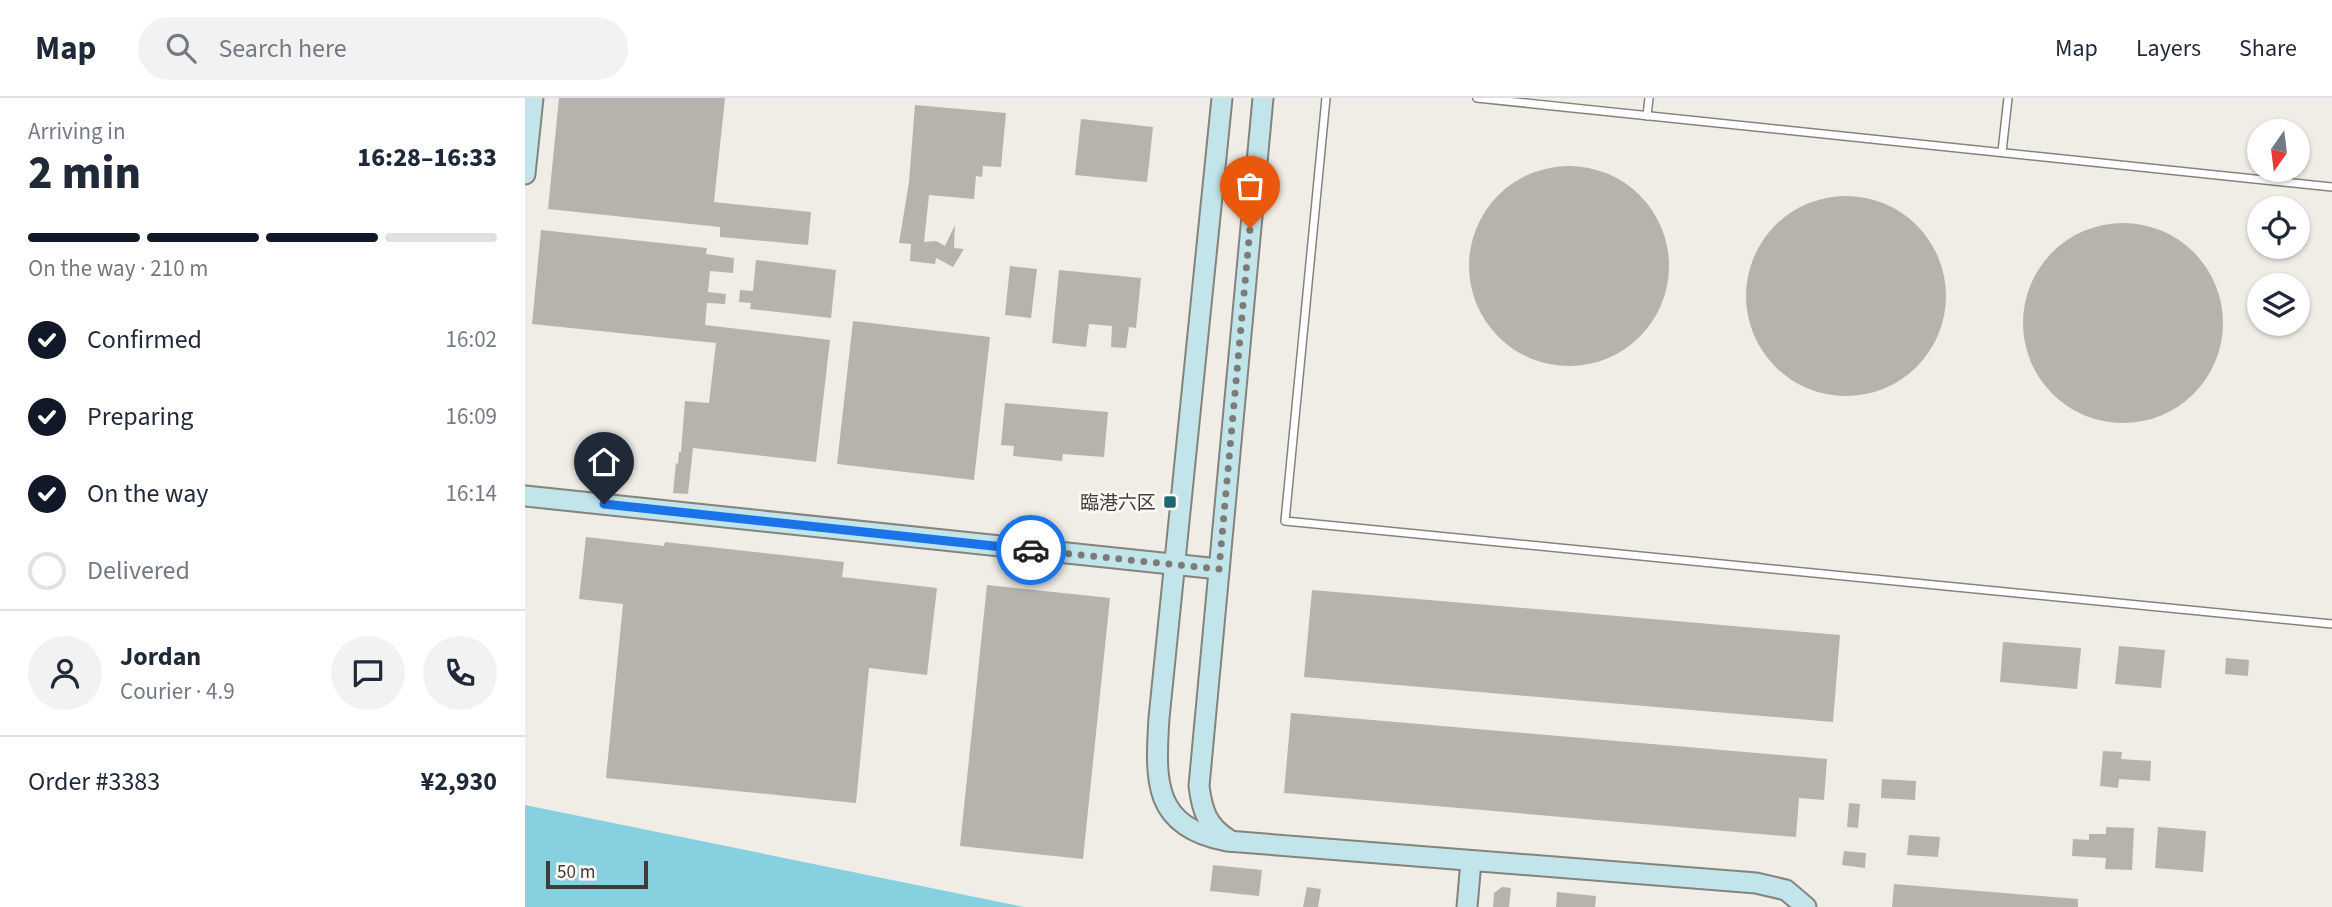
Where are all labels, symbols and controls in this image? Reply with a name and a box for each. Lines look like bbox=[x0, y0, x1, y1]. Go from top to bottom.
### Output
search box bbox=[138, 17, 628, 80]
text: Map bbox=[35, 25, 96, 72]
icon: search bbox=[162, 29, 200, 67]
text: Search here bbox=[218, 30, 347, 67]
text: Map bbox=[2055, 31, 2098, 66]
text: Layers bbox=[2136, 31, 2201, 66]
text: Share bbox=[2239, 31, 2297, 66]
text: Arriving in bbox=[28, 115, 126, 148]
north arrow bbox=[2247, 119, 2310, 182]
map controls bbox=[2247, 119, 2310, 336]
text: 16:28–16:33 bbox=[357, 139, 497, 176]
text: 2 min bbox=[28, 141, 141, 206]
pin bbox=[1220, 156, 1280, 228]
icon: bag bbox=[1231, 167, 1269, 205]
button: locate bbox=[2247, 196, 2310, 259]
text: On the way · 210 m bbox=[28, 252, 208, 285]
button: layers bbox=[2247, 273, 2310, 336]
icon: check bbox=[28, 321, 66, 359]
text: Confirmed bbox=[87, 321, 202, 358]
text: 16:02 bbox=[446, 323, 497, 356]
icon: check bbox=[28, 398, 66, 436]
text: Preparing bbox=[87, 398, 193, 435]
text: 16:09 bbox=[446, 400, 497, 433]
pin bbox=[574, 432, 634, 504]
icon: home bbox=[585, 443, 623, 481]
icon: check bbox=[28, 475, 66, 513]
text: On the way bbox=[87, 475, 208, 512]
text: 16:14 bbox=[446, 477, 497, 510]
place label: 臨港六区 bbox=[1080, 490, 1156, 517]
marker: 臨港六区 bbox=[1162, 494, 1178, 510]
courier bbox=[996, 515, 1066, 585]
icon: car bbox=[1012, 531, 1050, 569]
text: Delivered bbox=[87, 552, 190, 589]
button: person bbox=[28, 636, 102, 710]
button: chat bbox=[331, 636, 405, 710]
button: phone bbox=[423, 636, 497, 710]
text: Jordan bbox=[120, 638, 201, 675]
text: Courier · 4.9 bbox=[120, 675, 235, 708]
text: Order #3383 bbox=[28, 763, 160, 800]
text: ¥2,930 bbox=[421, 763, 497, 800]
scale bar bbox=[546, 858, 647, 890]
text: 50 m bbox=[557, 859, 595, 886]

